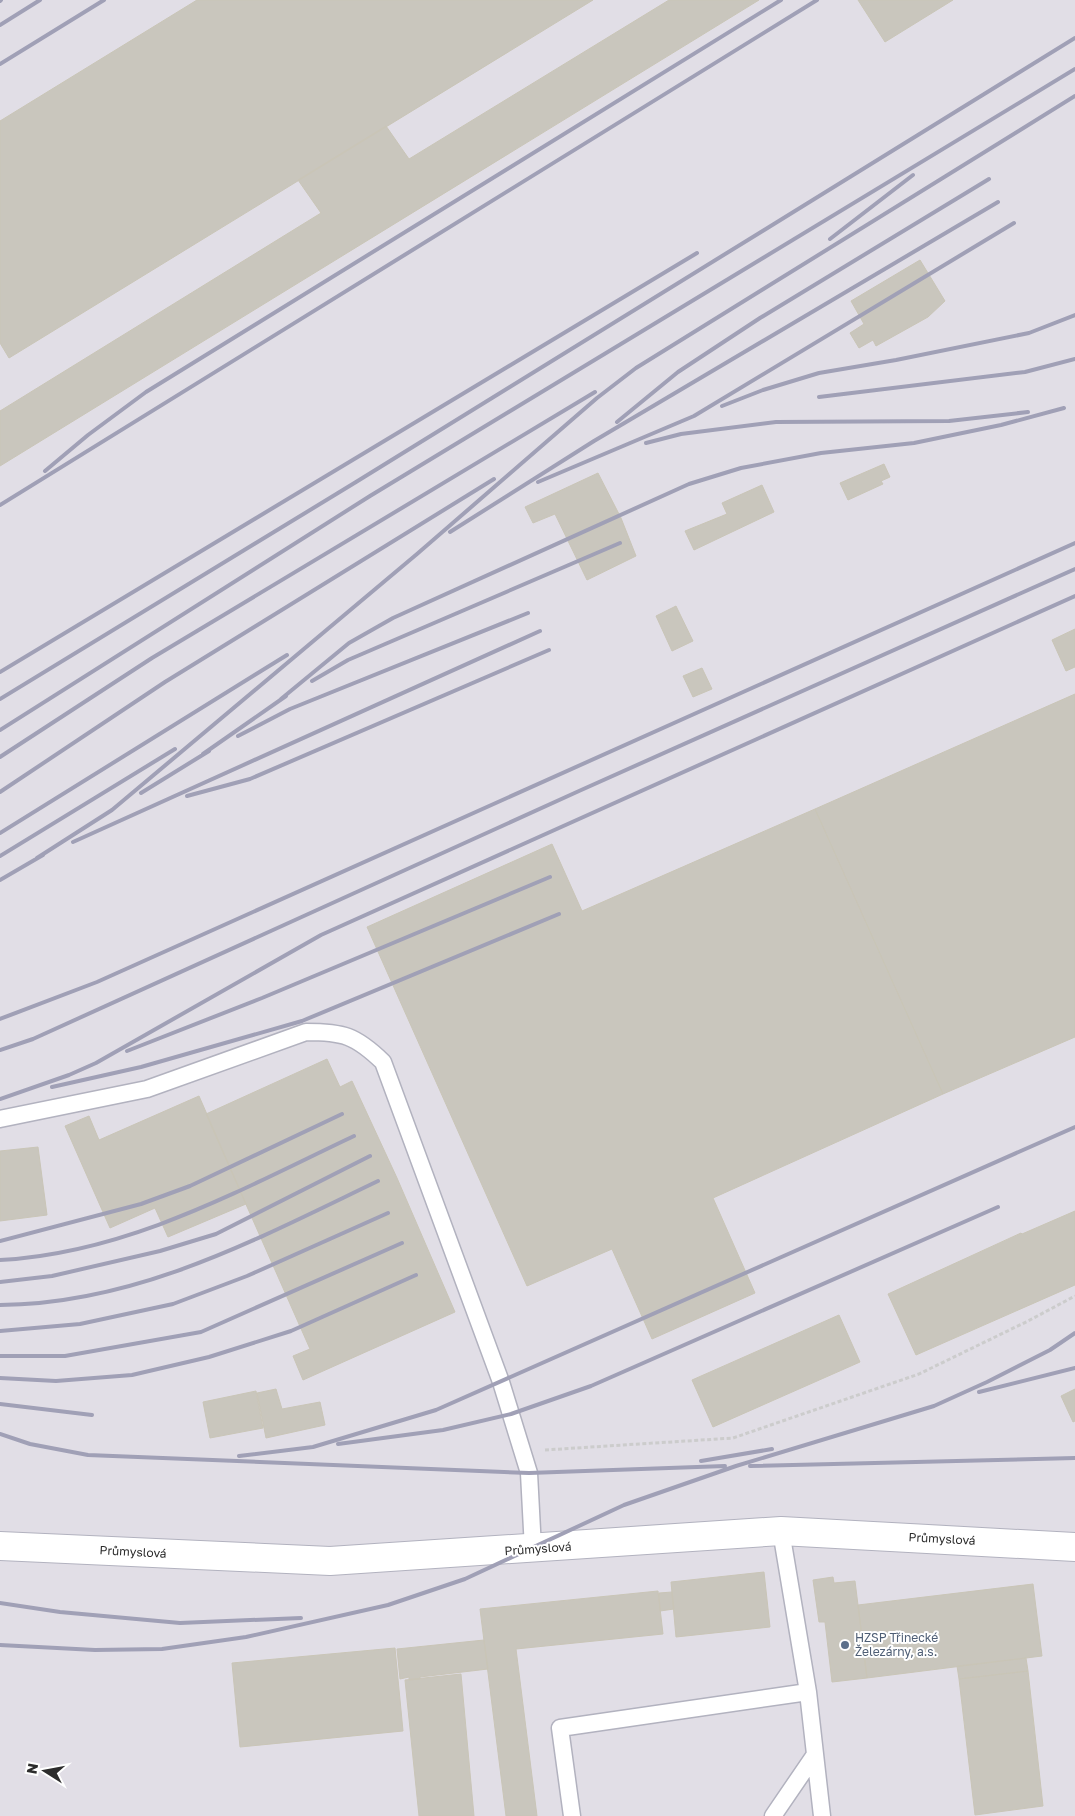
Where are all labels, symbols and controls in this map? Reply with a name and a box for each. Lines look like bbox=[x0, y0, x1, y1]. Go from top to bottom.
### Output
street label: Průmyslová bbox=[908, 1529, 976, 1548]
street label: Průmyslová bbox=[504, 1539, 572, 1558]
street label: Průmyslová bbox=[99, 1542, 167, 1561]
place label: HZSP Třinecké Železárny, a.s. bbox=[855, 1630, 938, 1659]
marker: HZSP Třinecké Železárny, a.s. bbox=[839, 1639, 851, 1651]
north arrow bbox=[20, 1746, 70, 1796]
text: N bbox=[22, 1762, 41, 1775]

